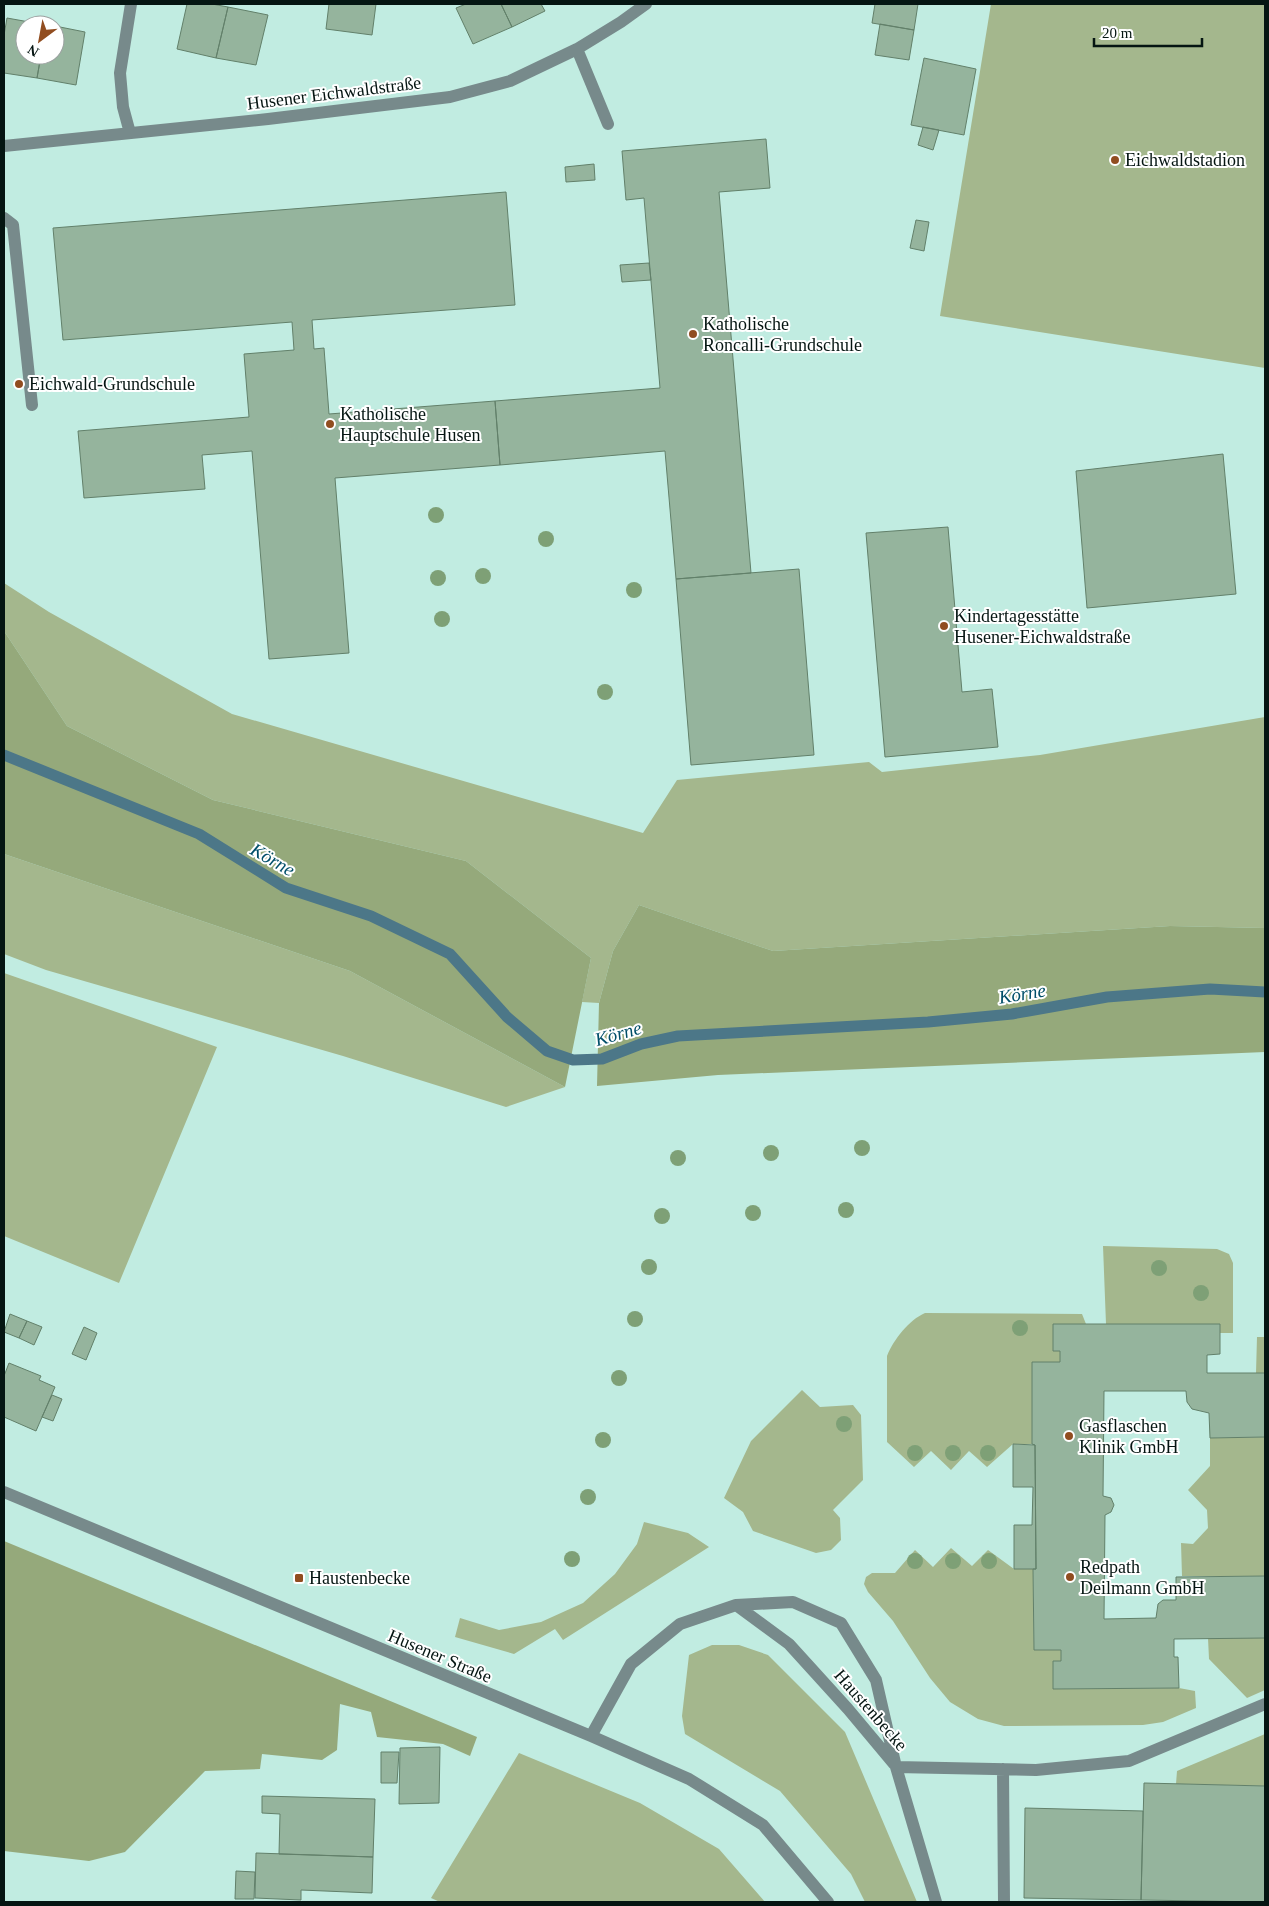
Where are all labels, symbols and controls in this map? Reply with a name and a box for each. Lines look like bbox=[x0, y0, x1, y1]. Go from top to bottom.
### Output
north arrow bbox=[15, 15, 65, 65]
scale bar bbox=[1094, 15, 1202, 47]
text: 20 m bbox=[1102, 25, 1133, 41]
text: N bbox=[25, 42, 42, 60]
street label: Husener Eichwaldstraße bbox=[246, 72, 422, 114]
place label: Eichwaldstadion bbox=[1125, 150, 1245, 170]
marker: Eichwaldstadion bbox=[1109, 154, 1121, 166]
place label: Katholische Roncalli-Grundschule bbox=[703, 314, 862, 355]
marker: Katholische Roncalli-Grundschule bbox=[687, 328, 699, 340]
place label: Eichwald-Grundschule bbox=[29, 374, 195, 394]
marker: Eichwald-Grundschule bbox=[13, 378, 25, 390]
place label: Katholische Hauptschule Husen bbox=[340, 404, 480, 445]
marker: Katholische Hauptschule Husen bbox=[324, 418, 336, 430]
place label: Kindertagesstätte Husener-Eichwaldstraße bbox=[954, 606, 1131, 647]
marker: Kindertagesstätte Husener-Eichwaldstraße bbox=[938, 620, 950, 632]
water label: Körne bbox=[246, 838, 299, 880]
water label: Körne bbox=[996, 979, 1047, 1008]
water label: Körne bbox=[591, 1017, 644, 1050]
place label: Gasflaschen Klinik GmbH bbox=[1079, 1416, 1179, 1457]
marker: Gasflaschen Klinik GmbH bbox=[1063, 1430, 1075, 1442]
place label: Redpath Deilmann GmbH bbox=[1080, 1557, 1204, 1598]
place label: Haustenbecke bbox=[309, 1568, 410, 1588]
marker: Redpath Deilmann GmbH bbox=[1064, 1571, 1076, 1583]
marker: Haustenbecke bbox=[293, 1572, 305, 1584]
street label: Husener Straße bbox=[385, 1625, 495, 1687]
street label: Haustenbecke bbox=[830, 1665, 912, 1755]

